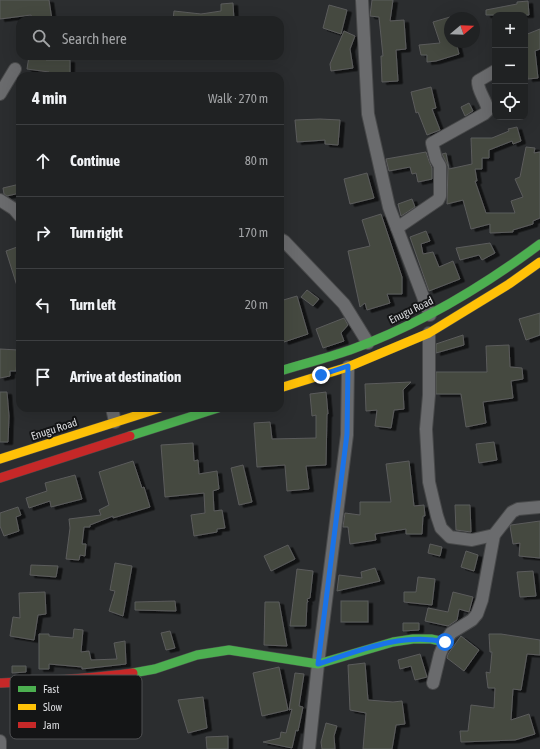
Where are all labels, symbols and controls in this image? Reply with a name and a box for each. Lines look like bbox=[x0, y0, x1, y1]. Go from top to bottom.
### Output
north arrow bbox=[444, 12, 480, 48]
map controls bbox=[492, 12, 528, 120]
button: + bbox=[492, 12, 528, 48]
search box bbox=[16, 16, 284, 60]
icon: search bbox=[30, 27, 52, 49]
text: Search here bbox=[62, 30, 127, 47]
button: − bbox=[492, 48, 528, 84]
button: locate bbox=[492, 84, 528, 120]
text: 4 min bbox=[32, 88, 67, 108]
text: Walk · 270 m bbox=[208, 91, 268, 106]
icon: ahead bbox=[32, 150, 54, 172]
text: Continue bbox=[70, 152, 120, 169]
text: 80 m bbox=[245, 153, 268, 168]
icon: right bbox=[32, 222, 54, 244]
text: Turn right bbox=[70, 224, 123, 241]
text: 170 m bbox=[239, 225, 268, 240]
icon: left bbox=[32, 294, 54, 316]
street label: Enugu Road bbox=[387, 294, 435, 326]
text: Turn left bbox=[70, 296, 116, 313]
text: 20 m bbox=[245, 297, 268, 312]
icon: arrive bbox=[32, 366, 54, 388]
route end bbox=[312, 366, 330, 384]
text: Arrive at destination bbox=[70, 368, 181, 385]
street label: Enugu Road bbox=[29, 416, 79, 442]
route start bbox=[436, 633, 454, 651]
legend bbox=[10, 675, 142, 739]
text: Fast bbox=[43, 683, 59, 695]
text: Slow bbox=[43, 701, 62, 713]
text: Jam bbox=[43, 719, 60, 731]

